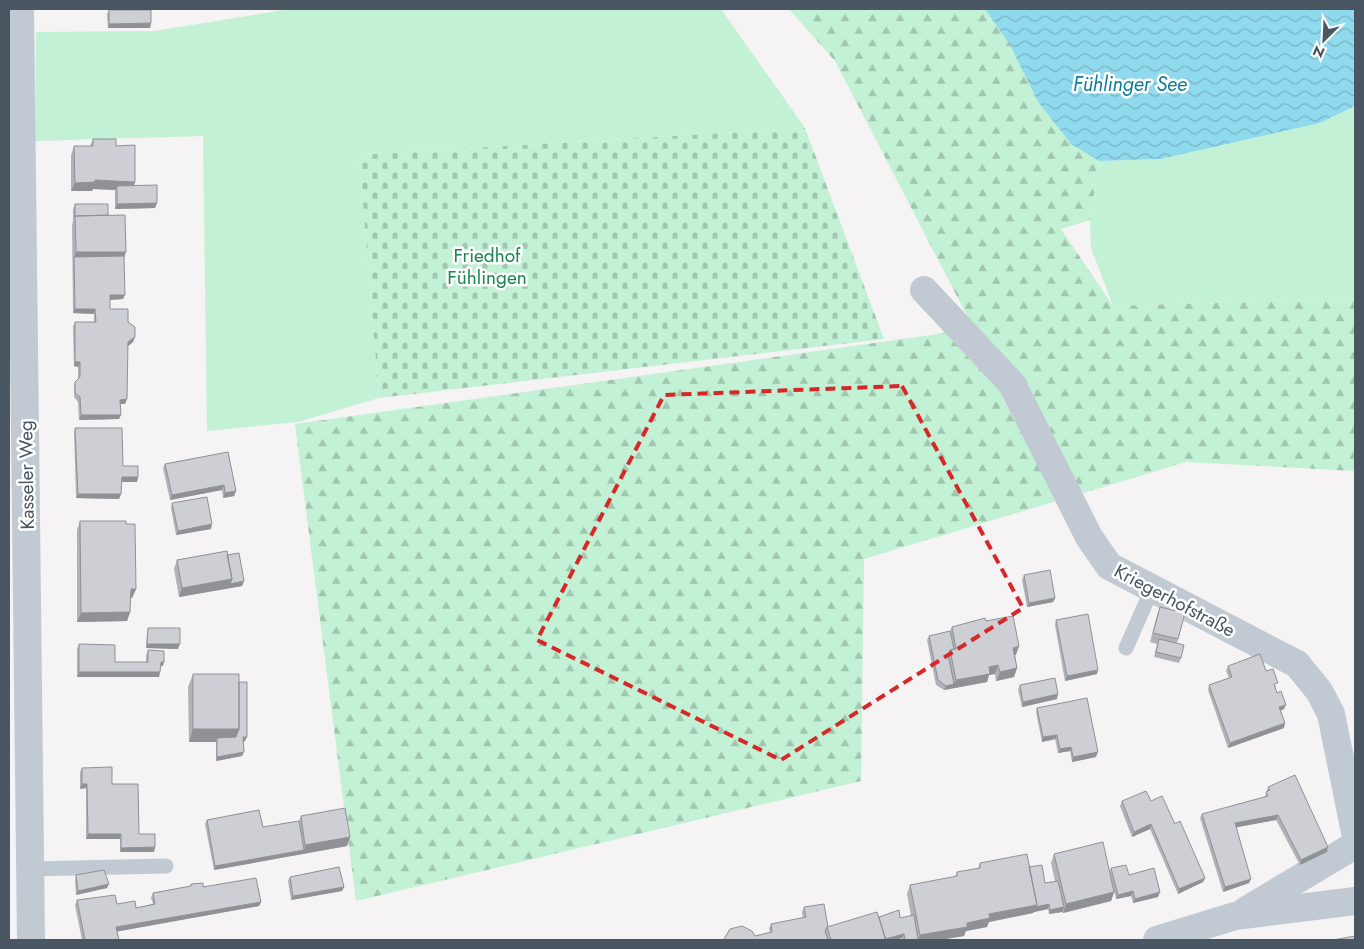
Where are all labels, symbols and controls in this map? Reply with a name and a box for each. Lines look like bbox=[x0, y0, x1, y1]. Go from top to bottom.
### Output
north arrow bbox=[1299, 15, 1349, 65]
text: N bbox=[1310, 40, 1328, 63]
water label: Fühlinger See bbox=[1073, 70, 1187, 99]
park label: Friedhof Fühlingen bbox=[447, 242, 527, 291]
street label: Kasseler Weg bbox=[12, 420, 41, 530]
street label: Kriegerhofstraße bbox=[1110, 557, 1240, 644]

